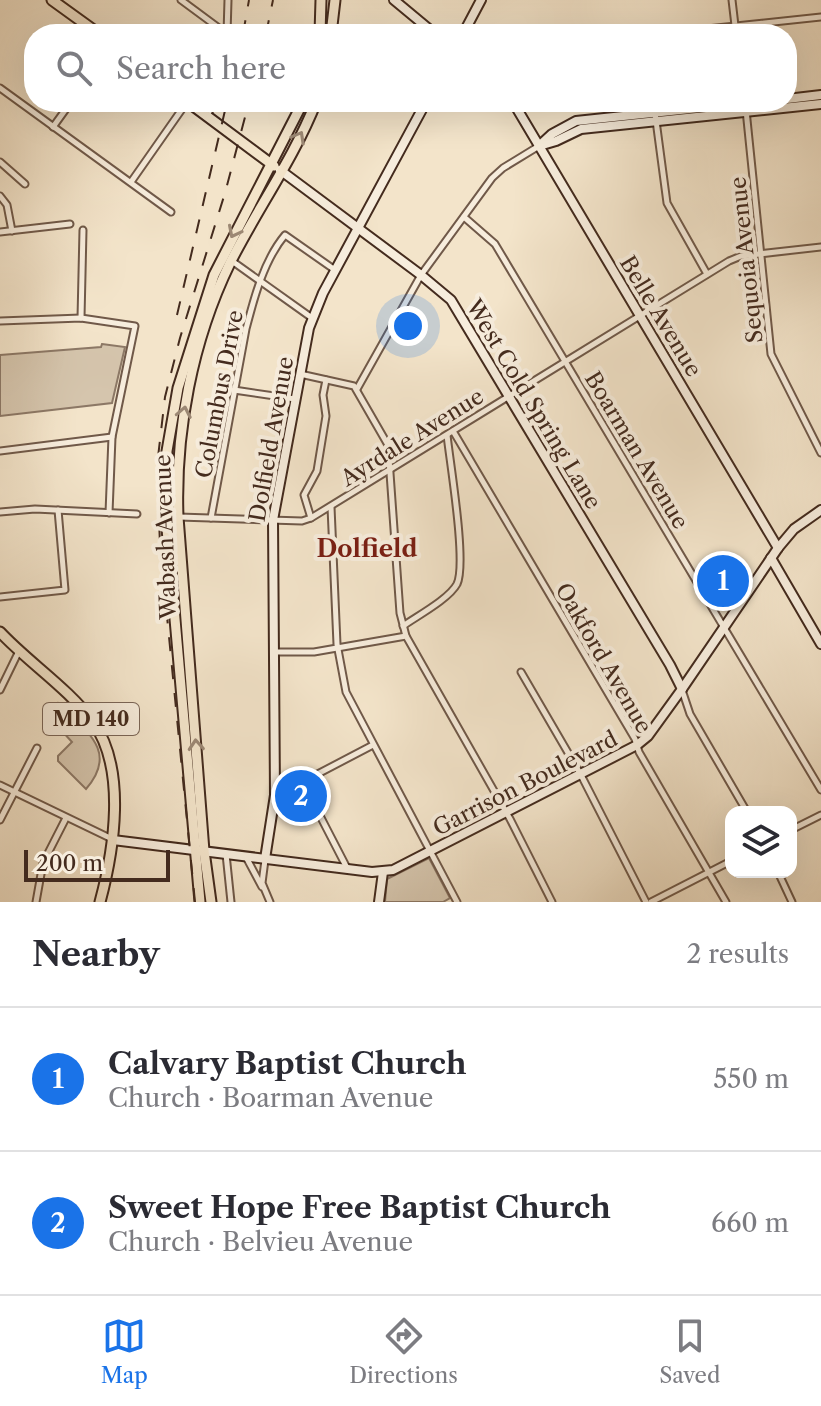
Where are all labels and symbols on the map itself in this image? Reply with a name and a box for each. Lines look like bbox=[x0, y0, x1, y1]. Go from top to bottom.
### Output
one-way arrow bbox=[289, 131, 305, 145]
street label: Sequoia Avenue bbox=[724, 175, 769, 344]
one-way arrow bbox=[229, 224, 244, 239]
street label: Belle Avenue bbox=[614, 251, 707, 382]
street label: West Cold Spring Lane bbox=[460, 294, 607, 514]
your location bbox=[388, 306, 428, 346]
street label: Columbus Drive bbox=[190, 308, 249, 480]
street label: Dolfield Avenue bbox=[244, 354, 299, 524]
street label: Boarman Avenue bbox=[579, 367, 694, 534]
street label: Ayrdale Avenue bbox=[335, 383, 489, 493]
one-way arrow bbox=[175, 405, 192, 419]
street label: Wabash Avenue bbox=[149, 454, 182, 621]
district label: Dolfield bbox=[316, 534, 418, 563]
pin: 1 bbox=[697, 551, 749, 611]
street label: Oakford Avenue bbox=[550, 578, 658, 738]
road number: MD 140 bbox=[43, 703, 139, 735]
street label: Garrison Boulevard bbox=[429, 725, 622, 842]
one-way arrow bbox=[187, 738, 204, 751]
pin: 2 bbox=[275, 766, 327, 826]
scale bar bbox=[24, 846, 170, 882]

